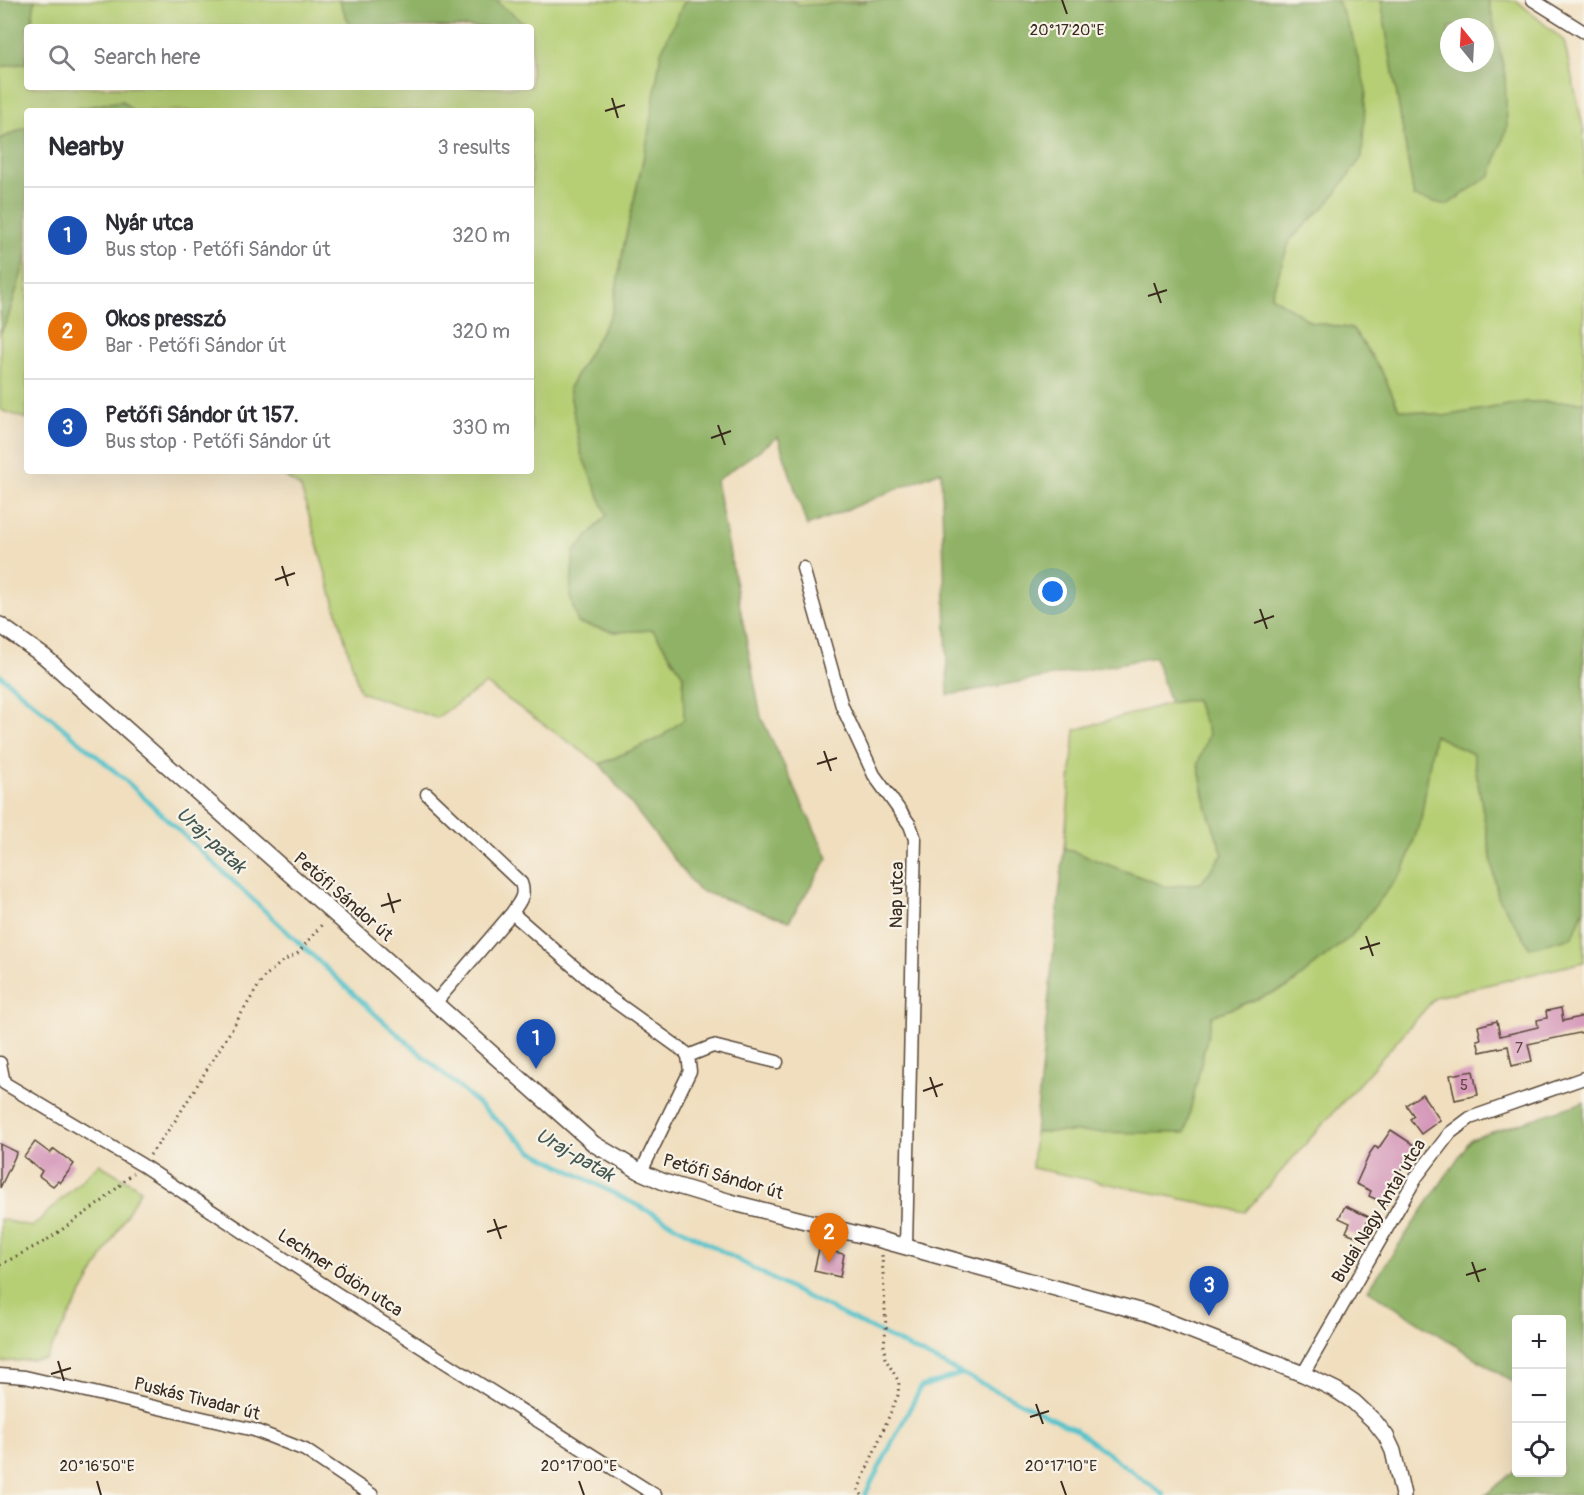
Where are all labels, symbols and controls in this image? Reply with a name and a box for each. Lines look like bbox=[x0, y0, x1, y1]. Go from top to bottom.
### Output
north arrow bbox=[1440, 18, 1494, 72]
text: 20°17'20"E bbox=[1030, 21, 1104, 40]
search box bbox=[24, 24, 534, 90]
icon: search bbox=[45, 41, 78, 74]
text: Search here bbox=[93, 43, 200, 71]
text: Nearby bbox=[48, 131, 124, 163]
text: 3 results bbox=[438, 135, 510, 160]
text: Nyár utca bbox=[105, 209, 194, 237]
text: 1 bbox=[64, 223, 71, 248]
text: 320 m bbox=[452, 223, 510, 248]
text: Bus stop · Petőfi Sándor út bbox=[105, 237, 330, 262]
text: Okos presszó bbox=[105, 305, 226, 333]
text: 2 bbox=[62, 319, 73, 344]
text: 320 m bbox=[452, 319, 510, 344]
text: Bar · Petőfi Sándor út bbox=[105, 333, 286, 358]
text: Petőfi Sándor út 157. bbox=[105, 401, 299, 429]
text: 3 bbox=[62, 415, 73, 440]
text: 330 m bbox=[452, 415, 510, 440]
text: Bus stop · Petőfi Sándor út bbox=[105, 429, 330, 454]
your location bbox=[1038, 577, 1067, 606]
water label: Uraj-patak bbox=[171, 801, 252, 880]
street label: Petőfi Sándor út bbox=[288, 847, 398, 947]
street label: Nap utca bbox=[885, 861, 909, 929]
pin: 1 bbox=[516, 1020, 556, 1069]
house number: 7 bbox=[1515, 1039, 1523, 1058]
house number: 5 bbox=[1460, 1076, 1468, 1095]
water label: Uraj-patak bbox=[531, 1123, 620, 1188]
street label: Budai Nagy Antal utca bbox=[1327, 1135, 1431, 1287]
street label: Petőfi Sándor út bbox=[660, 1149, 787, 1205]
pin: 2 bbox=[810, 1214, 848, 1263]
street label: Lechner Ödön utca bbox=[273, 1224, 407, 1322]
pin: 3 bbox=[1190, 1266, 1228, 1316]
map controls bbox=[1512, 1315, 1566, 1477]
button: + bbox=[1512, 1315, 1566, 1369]
button: − bbox=[1512, 1369, 1566, 1423]
street label: Puskás Tivadar út bbox=[132, 1372, 263, 1426]
button: locate bbox=[1512, 1423, 1566, 1477]
text: 20°16'50"E bbox=[59, 1457, 135, 1476]
text: 20°17'00"E bbox=[541, 1457, 617, 1476]
text: 20°17'10"E bbox=[1025, 1457, 1097, 1476]

